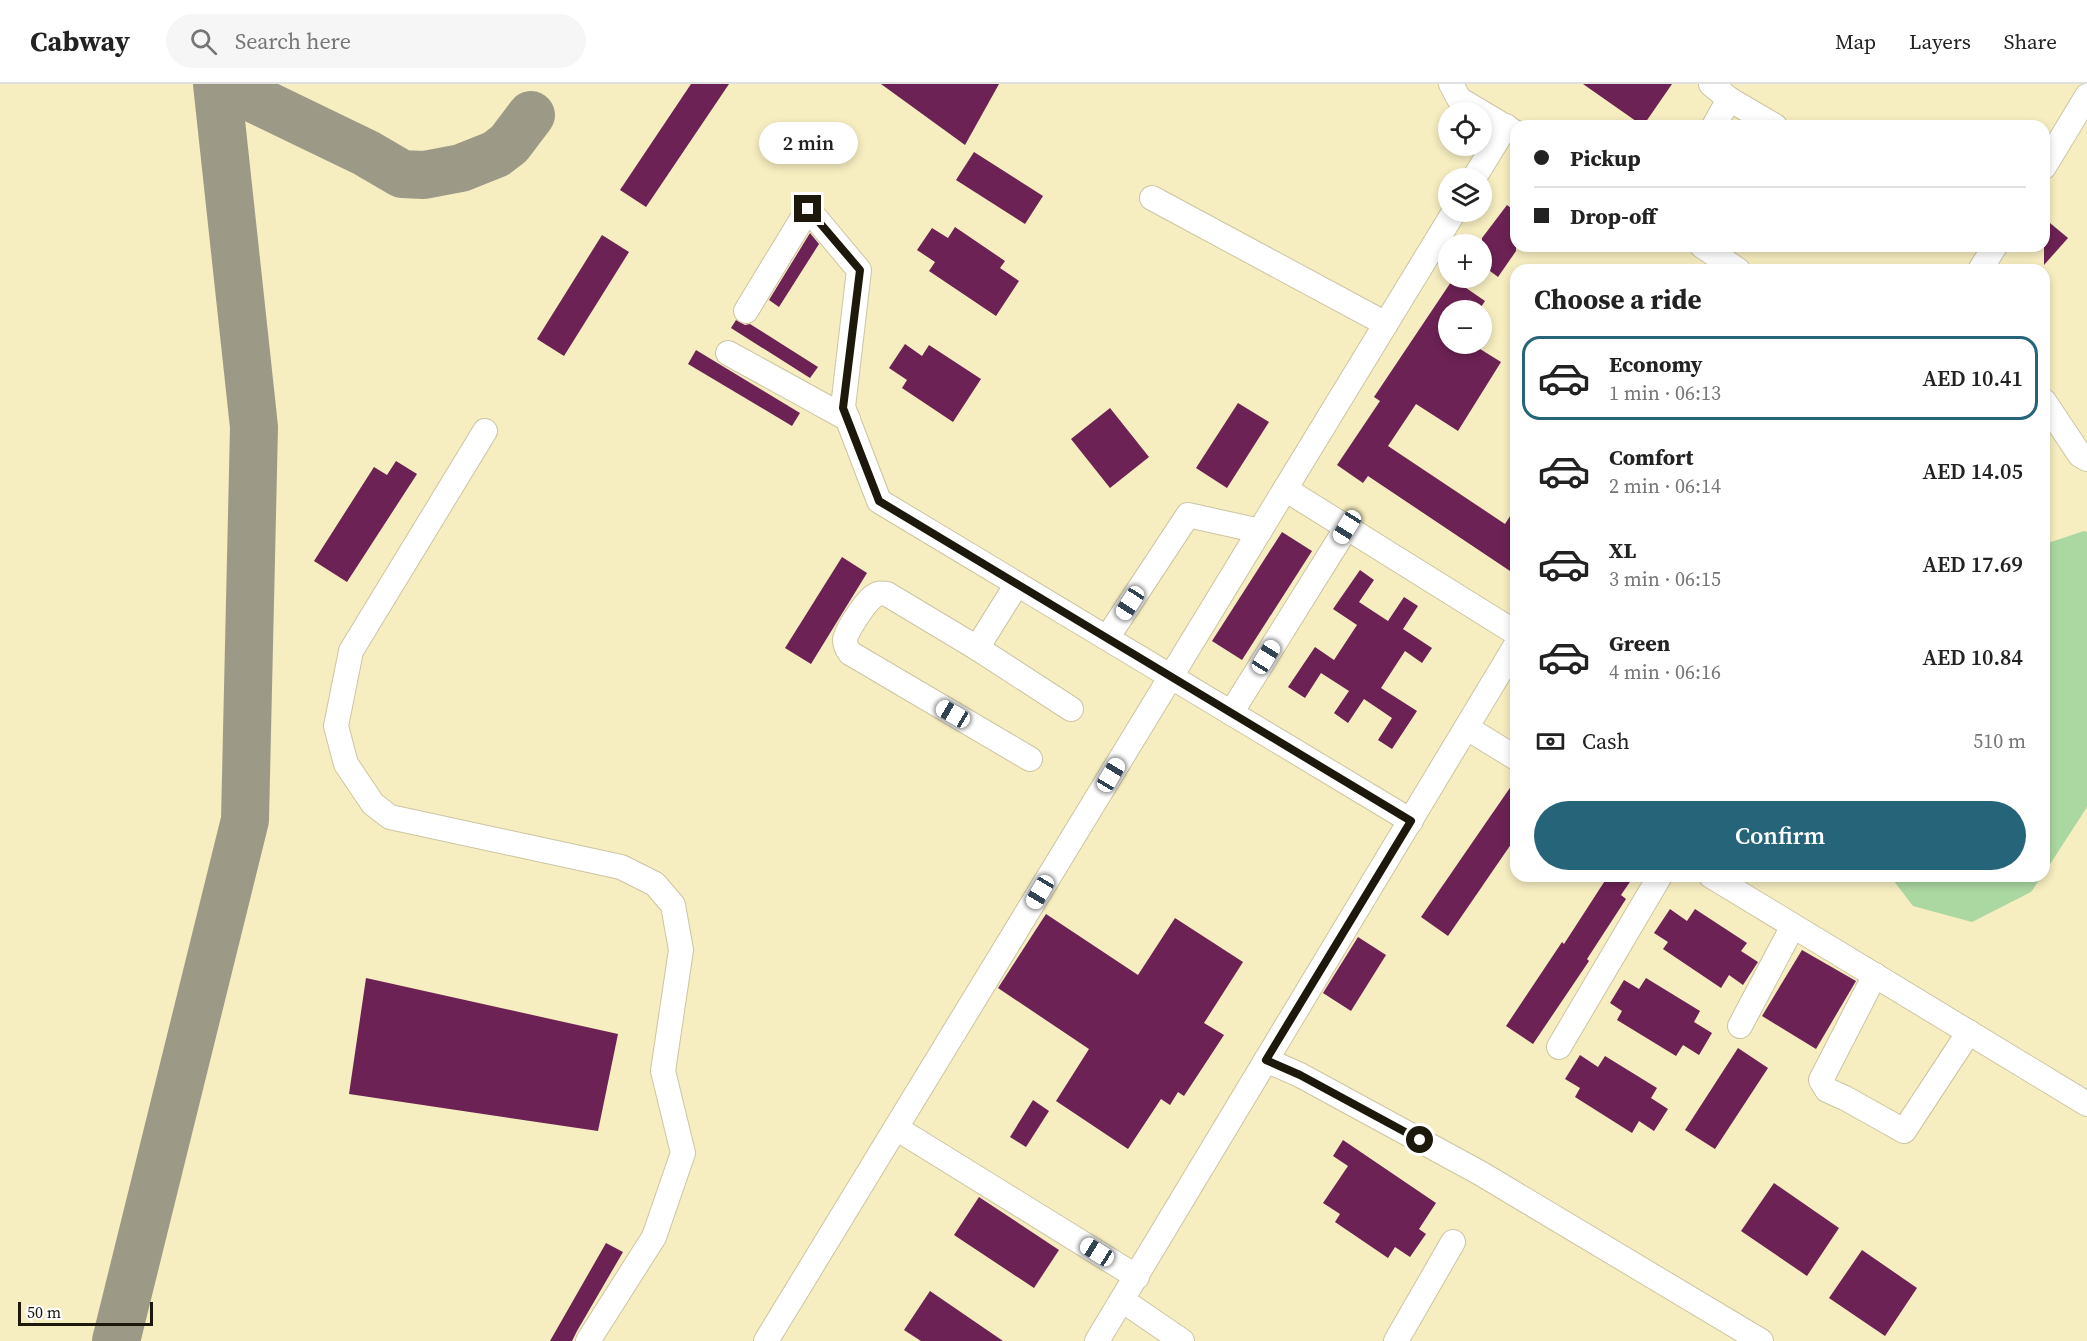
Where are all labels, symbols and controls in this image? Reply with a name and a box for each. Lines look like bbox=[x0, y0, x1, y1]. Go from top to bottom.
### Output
search box bbox=[166, 14, 586, 68]
text: Cabway bbox=[30, 22, 130, 60]
icon: search bbox=[187, 25, 220, 58]
text: Search here bbox=[235, 26, 351, 56]
text: Map bbox=[1835, 27, 1876, 56]
text: Layers bbox=[1909, 27, 1971, 56]
text: Share bbox=[2004, 27, 2057, 56]
map controls bbox=[1438, 102, 1492, 354]
button: locate bbox=[1438, 102, 1492, 156]
callout: 2 min bbox=[758, 122, 858, 164]
text: 2 min bbox=[783, 129, 834, 157]
text: Pickup bbox=[1570, 143, 1641, 173]
button: layers bbox=[1438, 168, 1492, 222]
route end bbox=[794, 195, 821, 222]
text: Drop-off bbox=[1570, 201, 1656, 231]
button: + bbox=[1438, 234, 1492, 288]
text: Choose a ride bbox=[1534, 281, 1702, 318]
button: − bbox=[1438, 300, 1492, 354]
text: Economy bbox=[1609, 349, 1703, 379]
icon: car bbox=[1537, 351, 1591, 405]
text: AED 10.41 bbox=[1922, 363, 2023, 393]
text: 1 min · 06:13 bbox=[1609, 379, 1721, 407]
text: Comfort bbox=[1609, 442, 1693, 472]
icon: car bbox=[1537, 444, 1591, 498]
text: AED 14.05 bbox=[1922, 456, 2023, 486]
text: 2 min · 06:14 bbox=[1609, 472, 1721, 500]
car bbox=[1330, 507, 1364, 547]
text: XL bbox=[1609, 535, 1636, 565]
icon: car bbox=[1537, 537, 1591, 591]
text: AED 17.69 bbox=[1922, 549, 2023, 579]
text: 3 min · 06:15 bbox=[1609, 565, 1721, 593]
car bbox=[1113, 583, 1147, 623]
text: Green bbox=[1609, 628, 1670, 658]
icon: car bbox=[1537, 630, 1591, 684]
car bbox=[1249, 637, 1283, 677]
text: AED 10.84 bbox=[1922, 642, 2023, 672]
text: 4 min · 06:16 bbox=[1609, 658, 1721, 686]
car bbox=[933, 697, 973, 731]
icon: cash bbox=[1534, 725, 1567, 758]
text: Cash bbox=[1582, 726, 1630, 756]
text: 510 m bbox=[1973, 727, 2026, 755]
car bbox=[1094, 755, 1128, 795]
button: Confirm bbox=[1534, 801, 2026, 870]
car bbox=[1023, 872, 1057, 912]
route start bbox=[1406, 1126, 1433, 1153]
car bbox=[1077, 1235, 1117, 1269]
scale bar bbox=[18, 1299, 153, 1326]
text: 50 m bbox=[27, 1301, 61, 1323]

